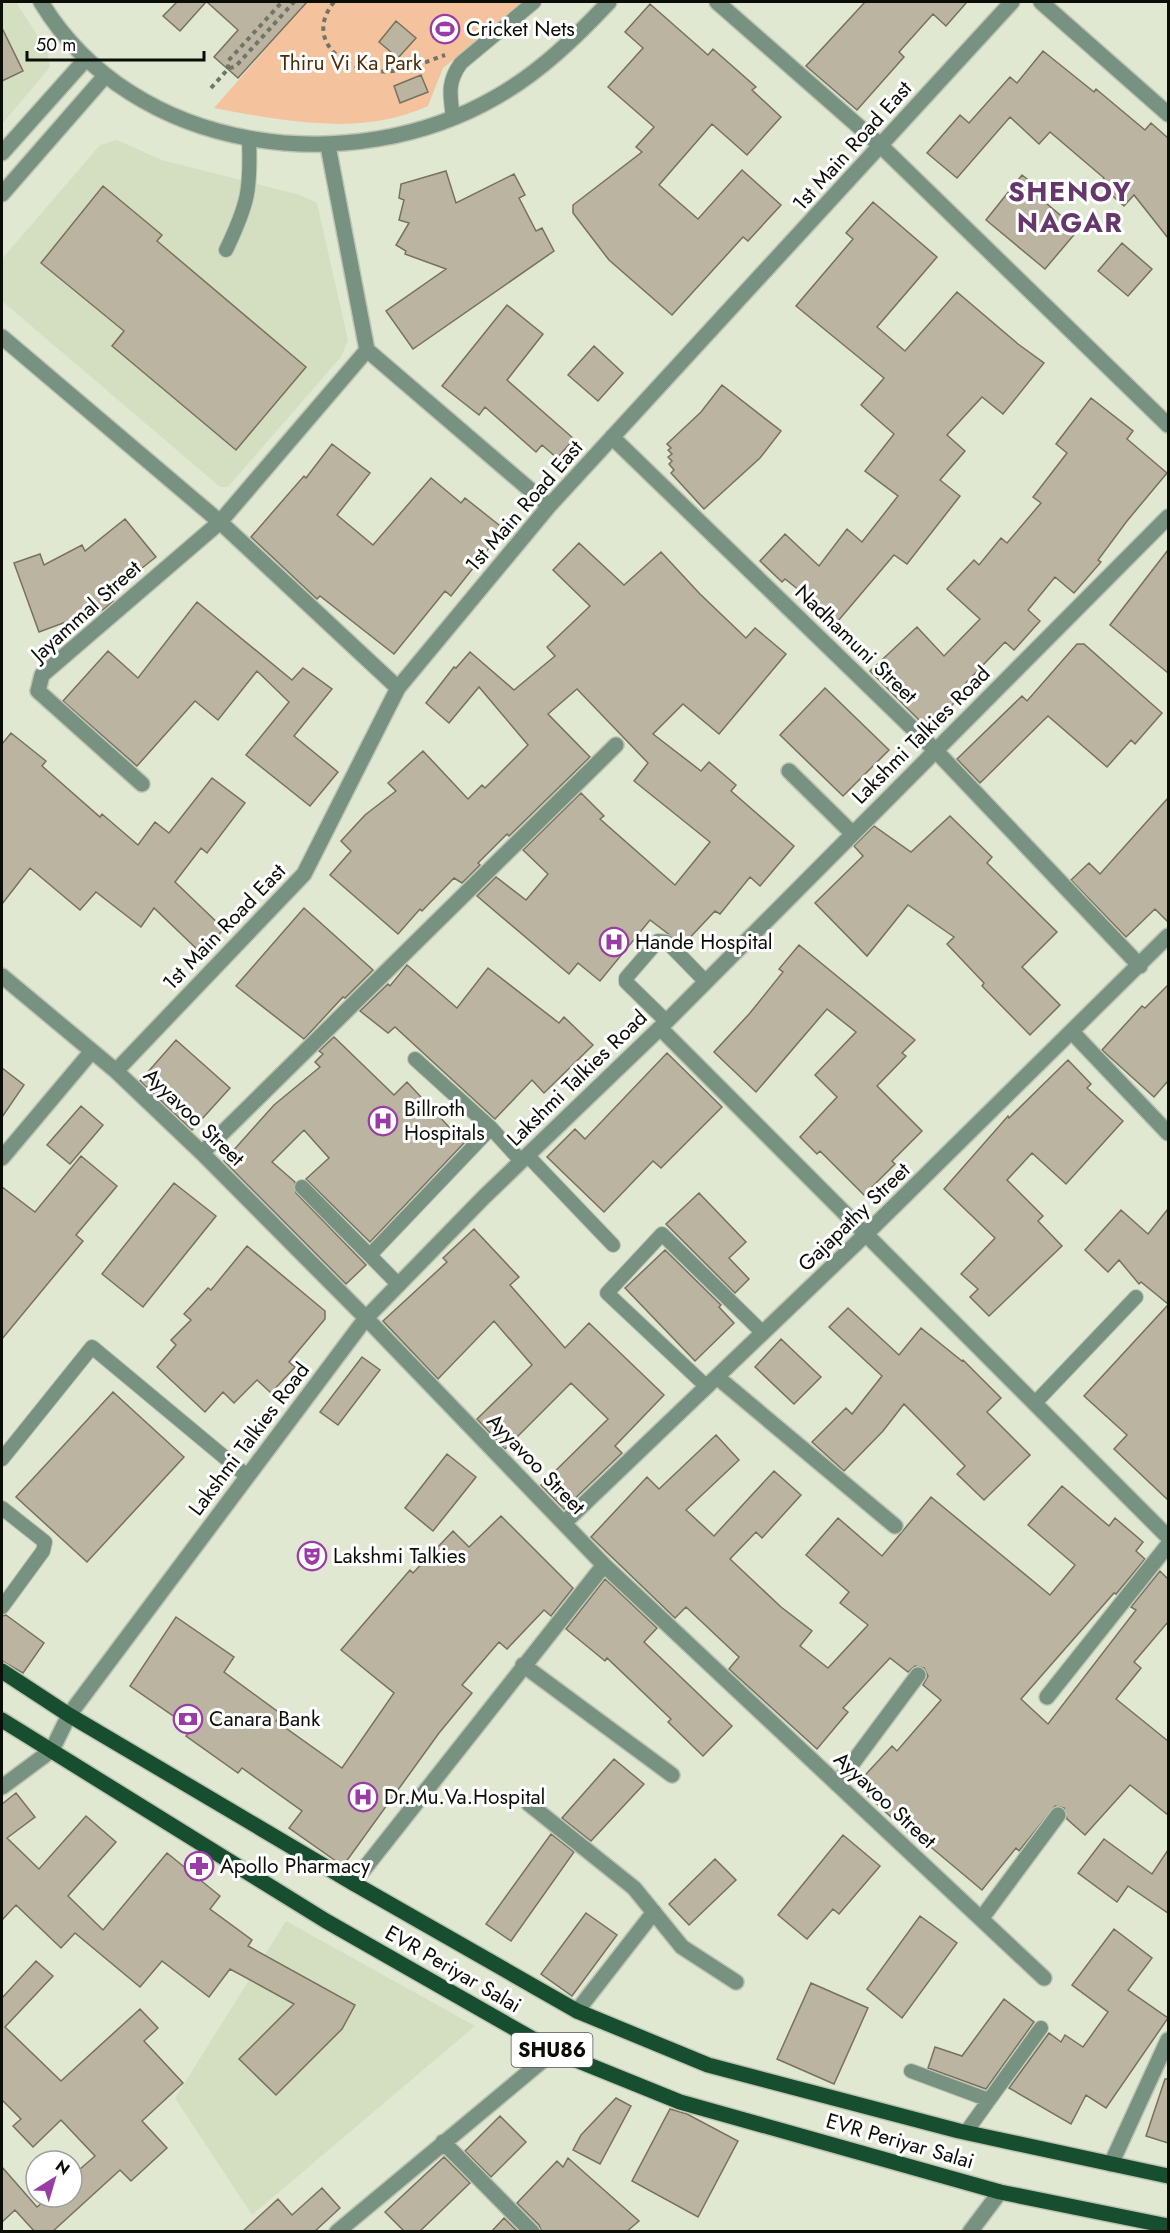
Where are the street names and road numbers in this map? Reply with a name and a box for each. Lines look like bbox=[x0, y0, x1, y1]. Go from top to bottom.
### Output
street label: 1st Main Road East bbox=[785, 74, 919, 218]
street label: 1st Main Road East bbox=[458, 434, 590, 578]
street label: Jayammal Street bbox=[22, 554, 147, 670]
street label: Nadhamuni Street bbox=[788, 578, 924, 710]
street label: Lakshmi Talkies Road bbox=[845, 659, 997, 811]
street label: 1st Main Road East bbox=[156, 857, 292, 997]
street label: Lakshmi Talkies Road bbox=[500, 1003, 654, 1153]
street label: Ayyavoo Street bbox=[137, 1061, 251, 1173]
street label: Gajapathy Street bbox=[791, 1156, 917, 1278]
street label: Lakshmi Talkies Road bbox=[181, 1356, 317, 1522]
street label: Ayyavoo Street bbox=[480, 1407, 592, 1521]
street label: Ayyavoo Street bbox=[827, 1745, 943, 1855]
street label: EVR Periyar Salai bbox=[379, 1918, 527, 2020]
road number: SHU86 bbox=[512, 2033, 592, 2067]
street label: EVR Periyar Salai bbox=[822, 2106, 978, 2176]

